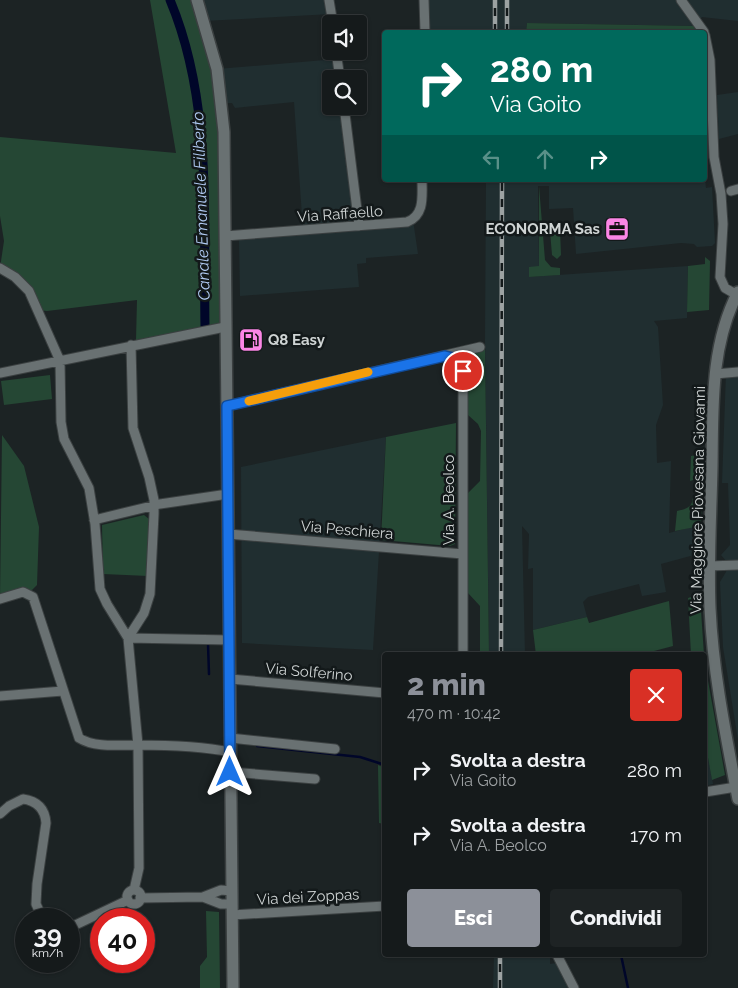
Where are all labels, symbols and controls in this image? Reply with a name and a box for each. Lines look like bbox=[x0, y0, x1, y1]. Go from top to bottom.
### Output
map controls bbox=[322, 15, 367, 115]
button: sound bbox=[322, 15, 367, 60]
text: 280 m bbox=[490, 49, 593, 90]
icon: right bbox=[407, 50, 472, 115]
button: search bbox=[322, 70, 367, 115]
text: Via Goito bbox=[490, 91, 581, 117]
water label: Canale Emanuele Filiberto bbox=[188, 111, 214, 301]
icon: left bbox=[478, 145, 506, 173]
icon: ahead bbox=[531, 145, 559, 173]
icon: right bbox=[584, 145, 612, 173]
street label: Via Raffaello bbox=[296, 202, 384, 226]
office icon: ECONORMA Sas bbox=[604, 216, 630, 242]
place label: ECONORMA Sas bbox=[486, 220, 600, 238]
fuel station icon: Q8 Easy bbox=[238, 327, 264, 353]
place label: Q8 Easy bbox=[268, 331, 326, 349]
pin bbox=[442, 350, 484, 392]
icon: arrive bbox=[449, 357, 477, 385]
street label: Via Maggiore Piovesana Giovanni bbox=[687, 386, 709, 614]
street label: Via A. Beolco bbox=[440, 455, 458, 545]
street label: Via Peschiera bbox=[300, 517, 394, 543]
street label: Via Solferino bbox=[265, 659, 353, 685]
text: 2 min bbox=[407, 667, 486, 702]
button: close bbox=[630, 669, 682, 721]
text: 470 m · 10:42 bbox=[407, 704, 501, 723]
position arrow bbox=[203, 745, 255, 797]
text: Svolta a destra bbox=[450, 749, 586, 771]
icon: right bbox=[407, 756, 435, 784]
text: 280 m bbox=[627, 759, 682, 781]
text: Via Goito bbox=[450, 771, 516, 790]
text: Svolta a destra bbox=[450, 814, 586, 836]
icon: right bbox=[407, 821, 435, 849]
text: 170 m bbox=[630, 824, 682, 846]
text: Via A. Beolco bbox=[450, 836, 547, 855]
street label: Via dei Zoppas bbox=[256, 885, 360, 909]
button: Esci bbox=[407, 889, 540, 947]
button: Condividi bbox=[550, 889, 682, 947]
speed limit sign: 40 bbox=[90, 908, 155, 973]
text: 39 bbox=[33, 919, 62, 949]
text: km/h bbox=[32, 946, 63, 960]

